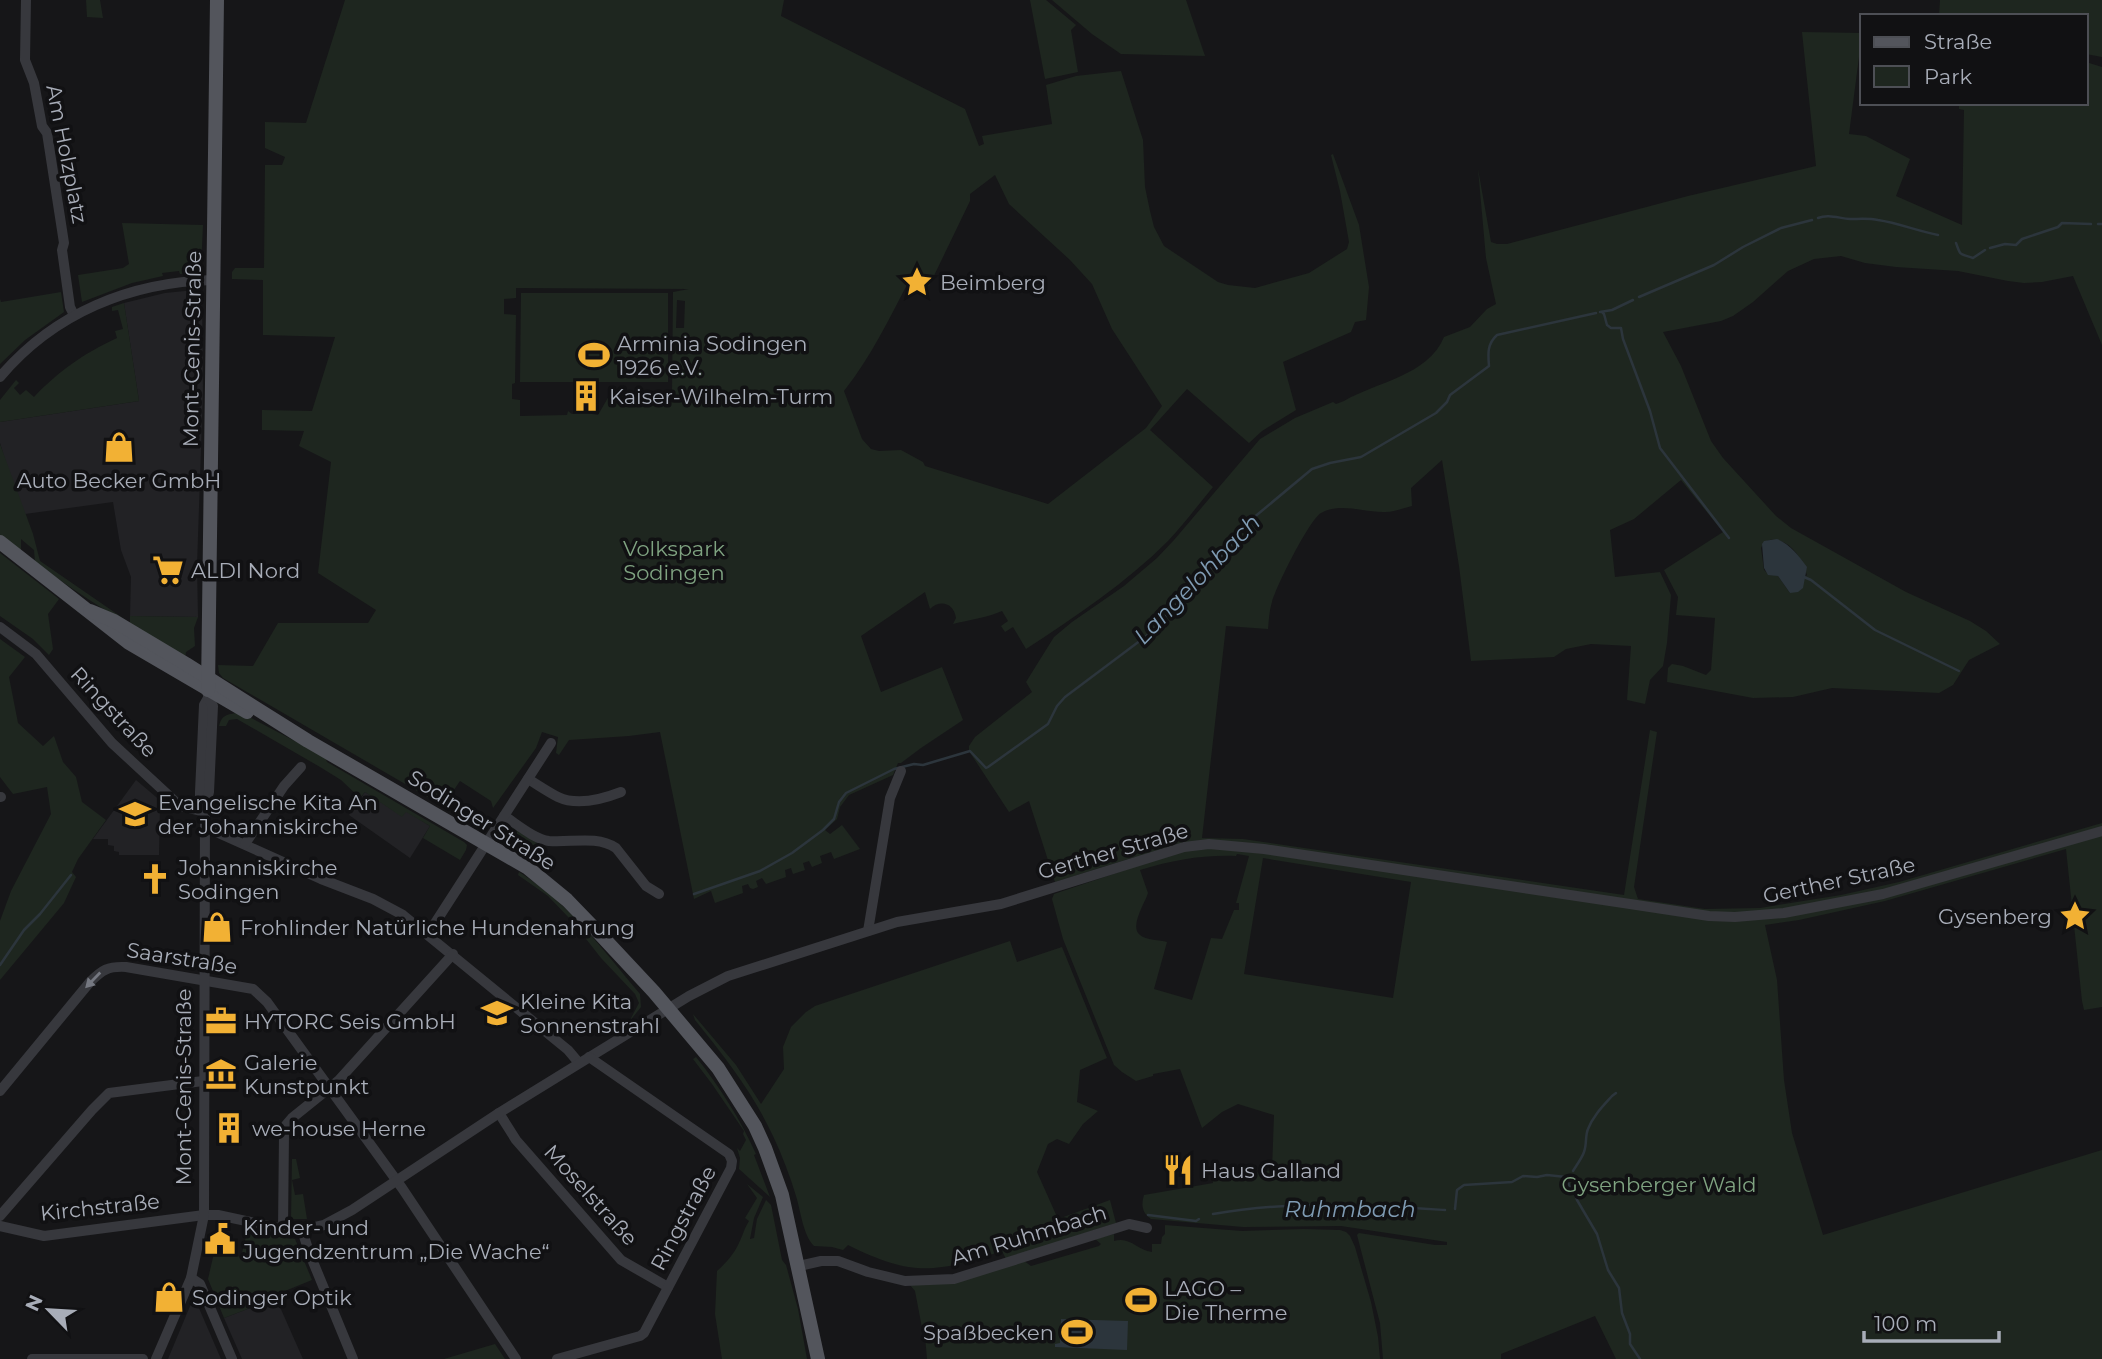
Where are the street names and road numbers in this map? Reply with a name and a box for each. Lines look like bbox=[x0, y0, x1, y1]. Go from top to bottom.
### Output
street label: Am Holzplatz bbox=[41, 82, 93, 226]
street label: Mont-Cenis-Straße bbox=[178, 250, 206, 448]
street label: Ringstraße bbox=[66, 661, 162, 763]
street label: Sodinger Straße bbox=[404, 765, 560, 875]
street label: Gerther Straße bbox=[1035, 818, 1191, 884]
street label: Gerther Straße bbox=[1761, 852, 1917, 908]
street label: Saarstraße bbox=[125, 937, 239, 979]
street label: Mont-Cenis-Straße bbox=[171, 989, 196, 1185]
street label: Moselstraße bbox=[539, 1139, 643, 1251]
street label: Ringstraße bbox=[645, 1161, 721, 1275]
street label: Kirchstraße bbox=[39, 1188, 161, 1226]
street label: Am Ruhmbach bbox=[948, 1200, 1110, 1270]

